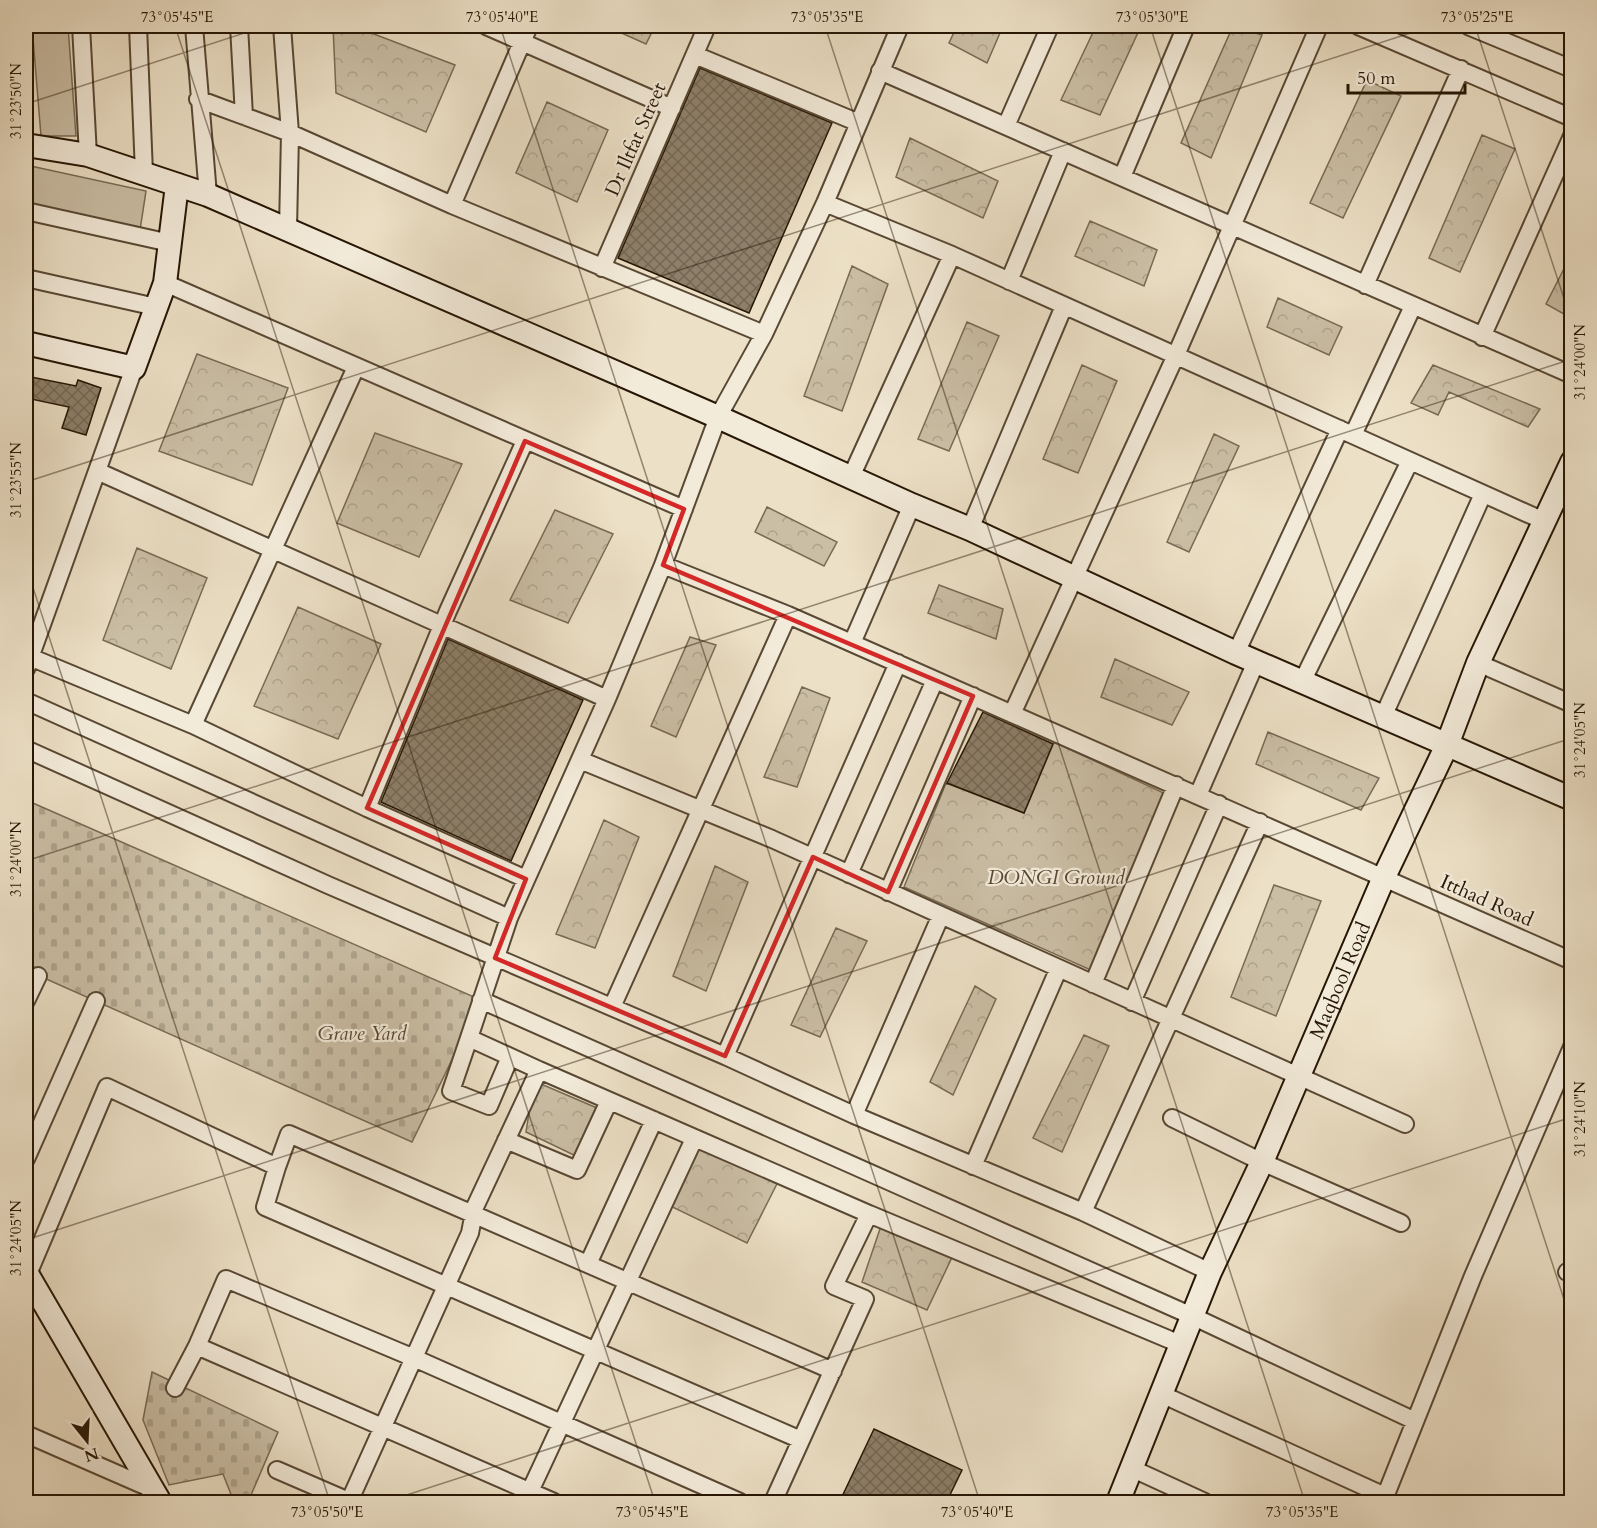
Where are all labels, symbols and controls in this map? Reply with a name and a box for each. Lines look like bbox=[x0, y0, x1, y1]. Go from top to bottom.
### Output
text: 73°05'45"E bbox=[141, 7, 213, 27]
text: 73°05'40"E bbox=[466, 7, 538, 27]
text: 73°05'35"E bbox=[791, 7, 863, 27]
text: 73°05'30"E bbox=[1116, 7, 1188, 27]
text: 73°05'25"E bbox=[1441, 7, 1513, 27]
scale bar bbox=[1348, 57, 1465, 95]
text: 31°23'50"N bbox=[6, 63, 26, 139]
text: 50 m bbox=[1357, 66, 1396, 91]
street label: Dr Iltfat Street bbox=[598, 78, 673, 200]
text: 31°24'00"N bbox=[1570, 324, 1590, 400]
text: 31°23'55"N bbox=[6, 442, 26, 518]
text: 31°24'05"N bbox=[1570, 702, 1590, 778]
text: 31°24'00"N bbox=[6, 821, 26, 897]
park label: DONGI Ground bbox=[987, 864, 1126, 891]
street label: Itthad Road bbox=[1436, 868, 1538, 933]
street label: Maqbool Road bbox=[1303, 917, 1377, 1043]
park label: Grave Yard bbox=[318, 1020, 408, 1047]
text: 31°24'10"N bbox=[1570, 1081, 1590, 1157]
text: 31°24'05"N bbox=[6, 1200, 26, 1276]
north arrow bbox=[57, 1411, 117, 1471]
text: N bbox=[81, 1442, 101, 1467]
text: 73°05'50"E bbox=[291, 1502, 363, 1522]
text: 73°05'45"E bbox=[616, 1502, 688, 1522]
text: 73°05'40"E bbox=[941, 1502, 1013, 1522]
text: 73°05'35"E bbox=[1266, 1502, 1338, 1522]

